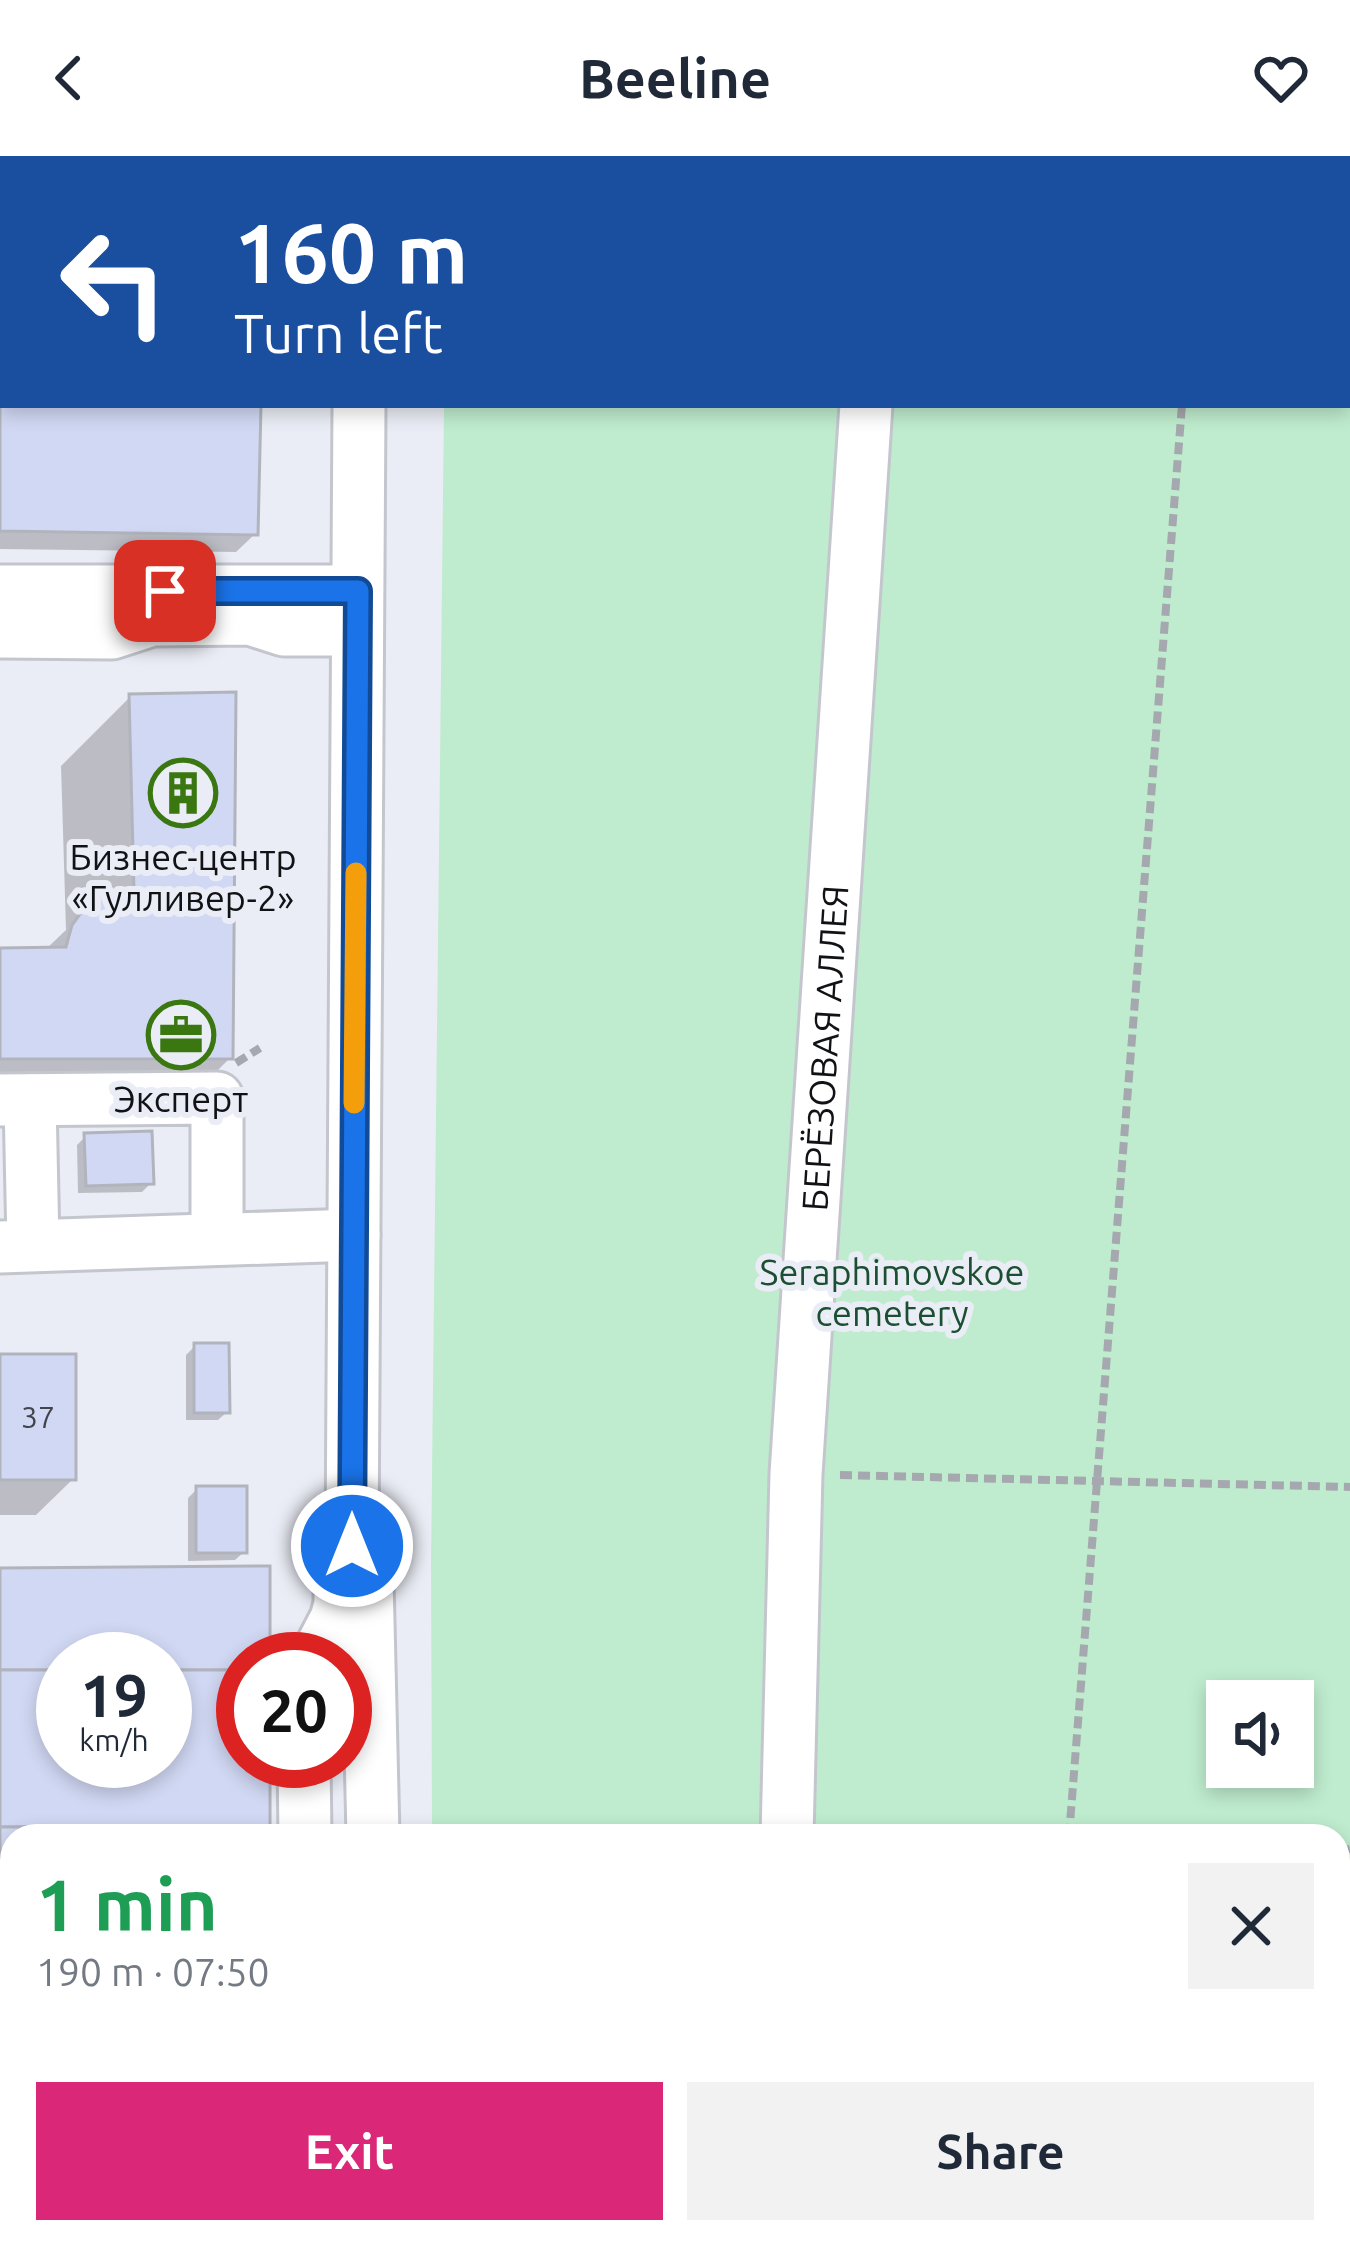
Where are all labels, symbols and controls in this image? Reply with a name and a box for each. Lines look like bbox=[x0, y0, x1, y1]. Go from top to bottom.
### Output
icon: back bbox=[36, 45, 102, 111]
icon: heart bbox=[1248, 45, 1314, 111]
text: Beeline bbox=[579, 48, 771, 108]
icon: left bbox=[36, 204, 192, 360]
text: 160 m bbox=[234, 205, 468, 299]
text: Turn left bbox=[234, 303, 443, 363]
pin bbox=[114, 540, 216, 642]
icon: arrive bbox=[132, 558, 198, 624]
building icon: Бизнес-центр «Гулливер-2» bbox=[148, 758, 218, 828]
place label: Бизнес-центр «Гулливер-2» bbox=[70, 836, 296, 918]
street label: БЕРЁЗОВАЯ АЛЛЕЯ bbox=[793, 884, 855, 1212]
office icon: Эксперт bbox=[146, 1000, 216, 1070]
place label: Эксперт bbox=[114, 1078, 248, 1119]
park label: Seraphimovskoe cemetery bbox=[760, 1251, 1024, 1333]
house number: 37 bbox=[21, 1400, 55, 1434]
position arrow bbox=[289, 1483, 415, 1609]
speed limit sign: 20 bbox=[216, 1632, 372, 1788]
text: 19 bbox=[80, 1661, 148, 1728]
map controls bbox=[1206, 1680, 1314, 1788]
button: sound bbox=[1206, 1680, 1314, 1788]
text: km/h bbox=[79, 1723, 149, 1757]
button: close bbox=[1188, 1863, 1314, 1989]
text: 1 min bbox=[36, 1864, 218, 1945]
text: 190 m · 07:50 bbox=[36, 1950, 270, 1993]
button: Exit bbox=[36, 2082, 663, 2220]
button: Share bbox=[687, 2082, 1314, 2220]

